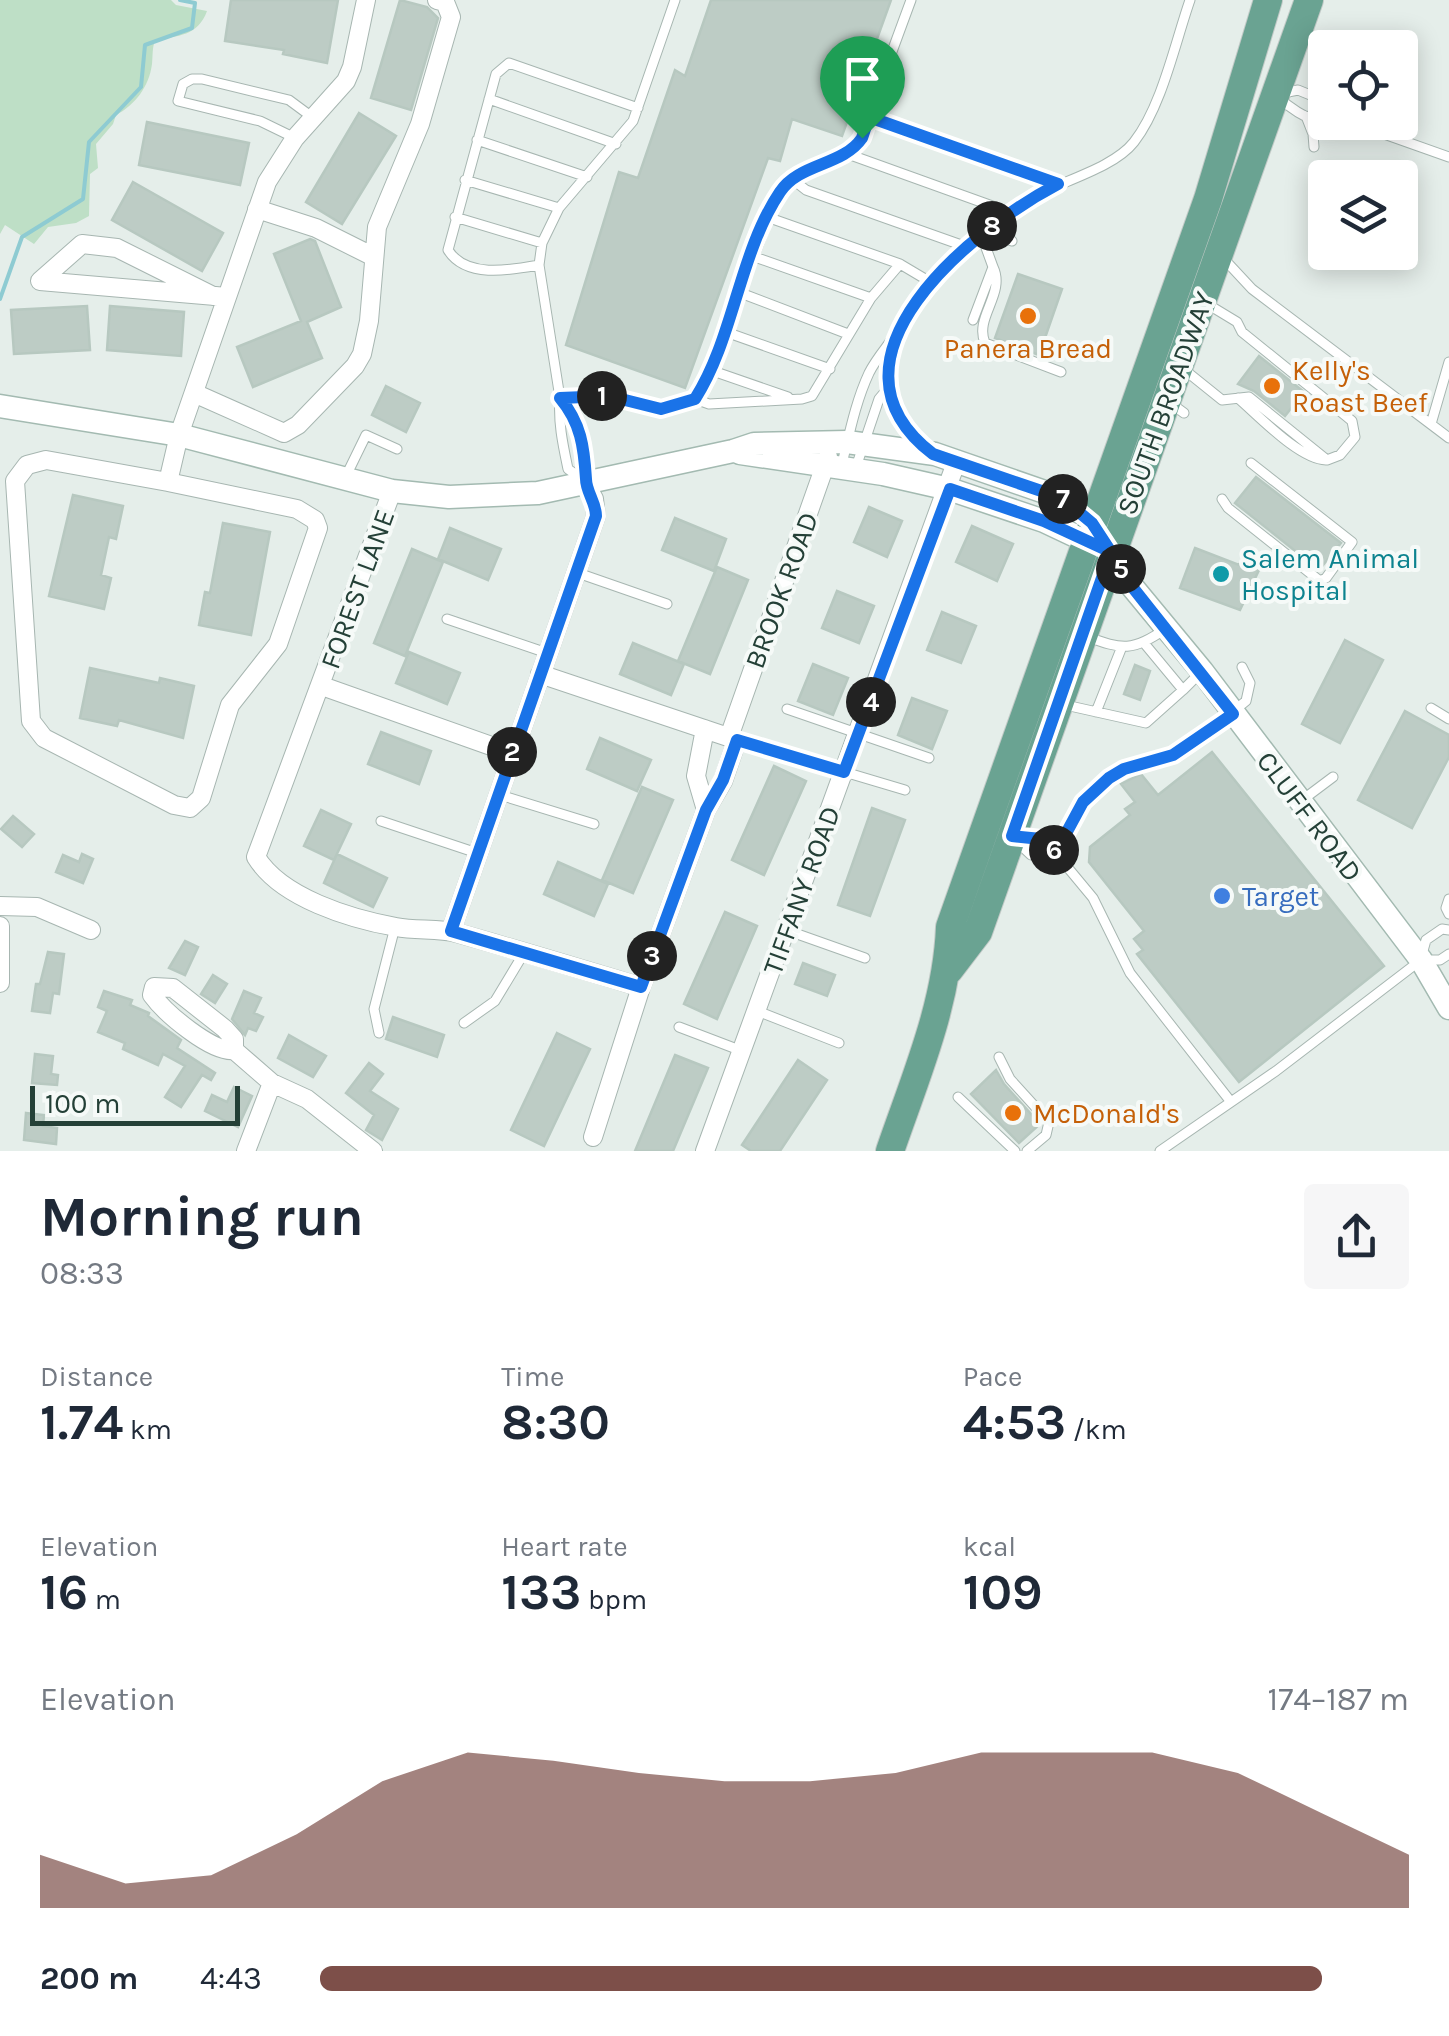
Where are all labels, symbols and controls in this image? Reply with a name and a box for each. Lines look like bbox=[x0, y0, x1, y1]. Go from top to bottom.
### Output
map controls bbox=[1308, 30, 1418, 270]
button: locate bbox=[1308, 30, 1418, 140]
pin bbox=[820, 36, 905, 139]
icon: arrive bbox=[835, 51, 890, 106]
button: layers bbox=[1308, 160, 1418, 270]
pin: 8 bbox=[967, 201, 1017, 251]
text: 8 bbox=[983, 209, 1001, 242]
street label: SOUTH BROADWAY bbox=[1110, 287, 1221, 519]
marker: Panera Bread bbox=[1017, 305, 1039, 327]
place label: Panera Bread bbox=[944, 332, 1112, 365]
place label: Kelly's Roast Beef bbox=[1292, 354, 1428, 419]
pin: 1 bbox=[577, 371, 627, 421]
marker: Kelly's Roast Beef bbox=[1261, 375, 1283, 397]
text: 1 bbox=[597, 379, 607, 412]
pin: 7 bbox=[1038, 474, 1088, 524]
text: 7 bbox=[1056, 482, 1070, 515]
street label: FOREST LANE bbox=[313, 505, 402, 673]
street label: BROOK ROAD bbox=[738, 507, 825, 673]
place label: Salem Animal Hospital bbox=[1241, 542, 1419, 607]
pin: 5 bbox=[1096, 544, 1146, 594]
text: 5 bbox=[1113, 552, 1129, 585]
marker: Salem Animal Hospital bbox=[1210, 563, 1232, 585]
pin: 4 bbox=[846, 677, 896, 727]
text: 4 bbox=[863, 685, 879, 718]
pin: 2 bbox=[487, 727, 537, 777]
text: 2 bbox=[504, 735, 520, 768]
street label: CLUFF ROAD bbox=[1250, 745, 1369, 888]
street label: TIFFANY ROAD bbox=[756, 802, 847, 979]
pin: 6 bbox=[1029, 825, 1079, 875]
text: 6 bbox=[1046, 833, 1063, 866]
place label: Target bbox=[1242, 880, 1319, 913]
marker: Target bbox=[1211, 885, 1233, 907]
pin: 3 bbox=[627, 931, 677, 981]
text: 3 bbox=[643, 939, 661, 972]
scale bar bbox=[30, 1081, 240, 1126]
text: 100 m bbox=[45, 1087, 120, 1120]
place label: McDonald's bbox=[1033, 1097, 1180, 1130]
marker: McDonald's bbox=[1002, 1102, 1024, 1124]
button: share bbox=[1304, 1184, 1409, 1289]
text: Morning run bbox=[40, 1185, 364, 1249]
text: 08:33 bbox=[40, 1255, 124, 1292]
text: Distance bbox=[40, 1360, 153, 1393]
text: Time bbox=[501, 1360, 564, 1393]
text: Pace bbox=[963, 1360, 1022, 1393]
text: 1.74 bbox=[40, 1393, 123, 1452]
text: 8:30 bbox=[501, 1393, 610, 1452]
text: 4:53 bbox=[963, 1393, 1066, 1452]
text: km bbox=[123, 1413, 172, 1446]
text: /km bbox=[1066, 1413, 1127, 1446]
text: Elevation bbox=[40, 1530, 159, 1563]
text: Heart rate bbox=[501, 1530, 628, 1563]
text: kcal bbox=[963, 1530, 1016, 1563]
text: 16 bbox=[40, 1563, 88, 1622]
text: 133 bbox=[501, 1563, 581, 1622]
text: 109 bbox=[963, 1563, 1043, 1622]
text: m bbox=[88, 1583, 121, 1616]
text: bpm bbox=[581, 1583, 647, 1616]
text: Elevation bbox=[40, 1681, 175, 1718]
text: 174–187 m bbox=[1268, 1681, 1409, 1718]
text: 200 m bbox=[40, 1960, 138, 1997]
text: 4:43 bbox=[200, 1960, 262, 1997]

